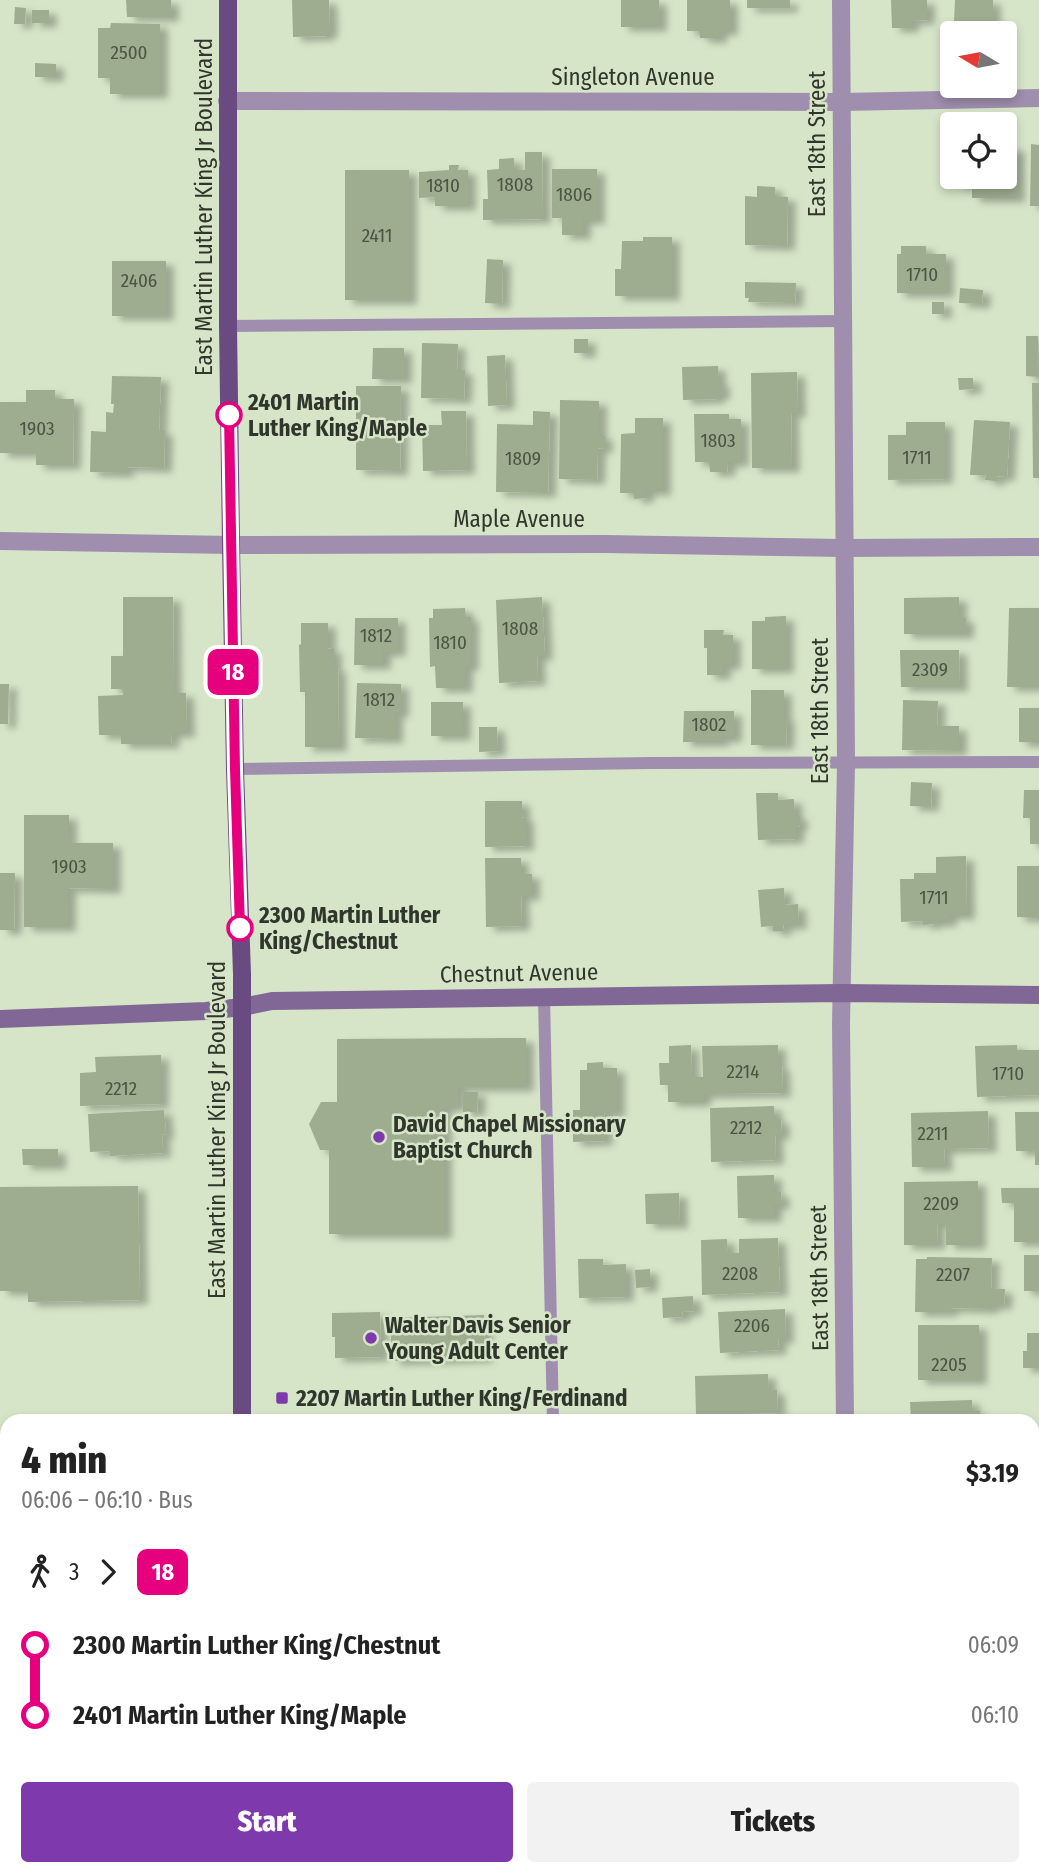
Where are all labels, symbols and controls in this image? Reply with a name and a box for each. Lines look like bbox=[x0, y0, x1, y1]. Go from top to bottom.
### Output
north arrow bbox=[940, 21, 1017, 98]
map controls bbox=[940, 21, 1017, 189]
street label: East Martin Luther King Jr Boulevard bbox=[190, 38, 218, 376]
house number: 2500 bbox=[111, 41, 147, 64]
street label: Singleton Avenue bbox=[551, 63, 715, 91]
street label: East 18th Street bbox=[803, 70, 831, 217]
button: locate bbox=[940, 112, 1017, 189]
house number: 1808 bbox=[497, 173, 533, 196]
house number: 1810 bbox=[426, 174, 460, 197]
house number: 1806 bbox=[556, 183, 592, 206]
house number: 2411 bbox=[362, 224, 392, 247]
house number: 1710 bbox=[906, 263, 938, 286]
house number: 2406 bbox=[121, 269, 157, 292]
place label: 2401 Martin Luther King/Maple bbox=[247, 388, 428, 442]
marker: 2401 Martin Luther King/Maple bbox=[216, 402, 242, 428]
house number: 1903 bbox=[20, 417, 54, 440]
house number: 1803 bbox=[700, 429, 736, 452]
house number: 1711 bbox=[902, 446, 932, 469]
house number: 1809 bbox=[505, 447, 541, 470]
street label: Maple Avenue bbox=[453, 505, 585, 533]
house number: 1808 bbox=[502, 617, 538, 640]
house number: 1812 bbox=[360, 624, 392, 647]
house number: 1810 bbox=[433, 631, 467, 654]
street label: East 18th Street bbox=[806, 637, 834, 784]
line badge: 18 bbox=[202, 649, 264, 695]
text: 18 bbox=[222, 658, 244, 686]
house number: 2309 bbox=[912, 658, 948, 681]
house number: 1812 bbox=[363, 688, 395, 711]
house number: 1802 bbox=[692, 713, 726, 736]
house number: 1903 bbox=[52, 855, 86, 878]
house number: 1711 bbox=[919, 886, 949, 909]
place label: 2300 Martin Luther King/Chestnut bbox=[258, 901, 441, 955]
marker: 2300 Martin Luther King/Chestnut bbox=[227, 915, 253, 941]
street label: Chestnut Avenue bbox=[440, 958, 598, 988]
street label: East Martin Luther King Jr Boulevard bbox=[203, 961, 231, 1299]
house number: 2214 bbox=[727, 1060, 759, 1083]
house number: 1710 bbox=[992, 1062, 1024, 1085]
house number: 2212 bbox=[105, 1077, 137, 1100]
place label: David Chapel Missionary Baptist Church bbox=[393, 1110, 627, 1164]
house number: 2212 bbox=[730, 1116, 762, 1139]
house number: 2211 bbox=[918, 1122, 948, 1145]
marker: David Chapel Missionary Baptist Church bbox=[371, 1129, 387, 1145]
house number: 2209 bbox=[923, 1192, 959, 1215]
street label: East 18th Street bbox=[804, 1204, 834, 1351]
house number: 2208 bbox=[722, 1262, 758, 1285]
house number: 2207 bbox=[936, 1263, 970, 1286]
place label: Walter Davis Senior Young Adult Center bbox=[384, 1311, 571, 1365]
house number: 2206 bbox=[734, 1314, 770, 1337]
marker: Walter Davis Senior Young Adult Center bbox=[363, 1330, 379, 1346]
house number: 2205 bbox=[931, 1353, 967, 1376]
place label: 2207 Martin Luther King/Ferdinand bbox=[295, 1384, 628, 1412]
marker: 2207 Martin Luther King/Ferdinand bbox=[274, 1390, 290, 1406]
text: 4 min bbox=[21, 1437, 107, 1483]
text: $3.19 bbox=[966, 1458, 1019, 1489]
text: 06:06 – 06:10 · Bus bbox=[21, 1486, 193, 1514]
icon: walk bbox=[21, 1553, 59, 1591]
icon: forward bbox=[89, 1553, 127, 1591]
text: 3 bbox=[69, 1558, 79, 1586]
text: 18 bbox=[151, 1558, 174, 1586]
text: 2300 Martin Luther King/Chestnut bbox=[73, 1630, 440, 1661]
text: 06:09 bbox=[968, 1631, 1019, 1659]
text: 2401 Martin Luther King/Maple bbox=[73, 1700, 407, 1731]
text: 06:10 bbox=[971, 1701, 1019, 1729]
button: Start bbox=[21, 1782, 513, 1862]
button: Tickets bbox=[527, 1782, 1019, 1862]

